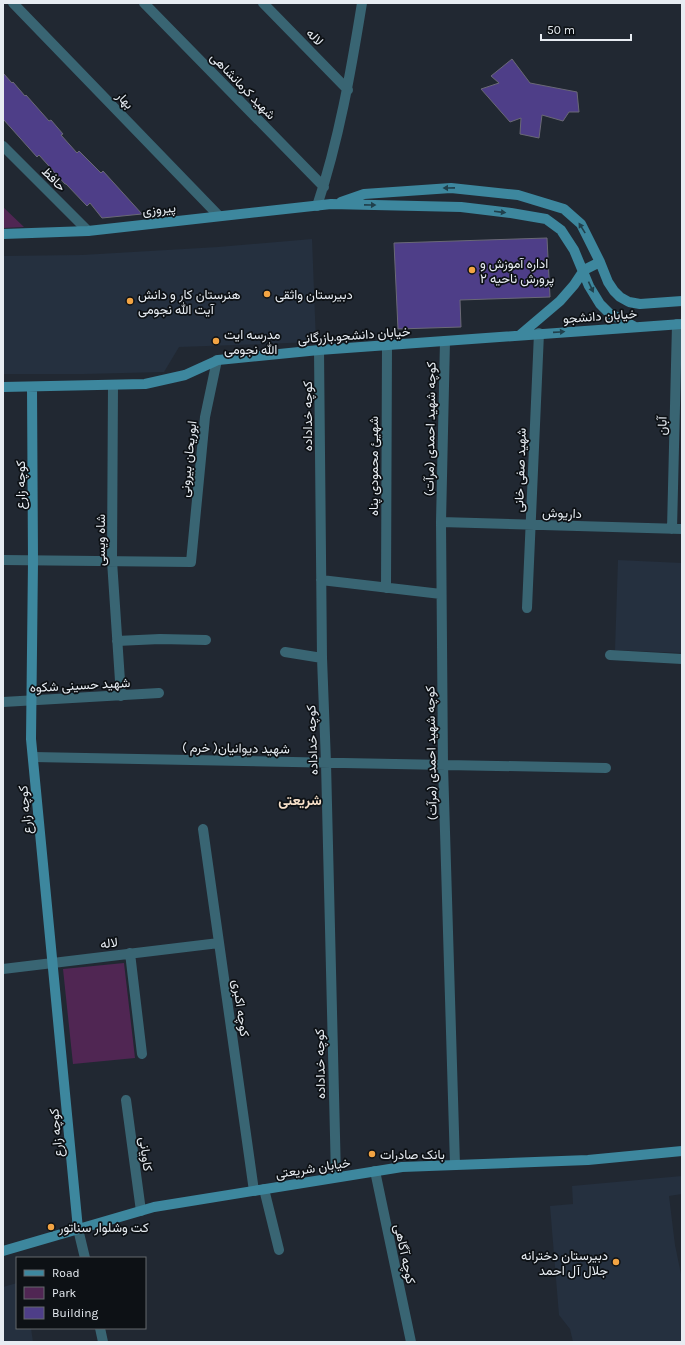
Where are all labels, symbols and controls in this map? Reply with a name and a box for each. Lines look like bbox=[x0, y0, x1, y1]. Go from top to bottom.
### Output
scale bar bbox=[541, 16, 631, 42]
text: 50 m bbox=[547, 23, 575, 37]
street label: لاله bbox=[303, 25, 327, 49]
street label: شهید کرمانشاهی bbox=[207, 49, 279, 123]
street label: بهار bbox=[112, 88, 137, 113]
street label: حافظ bbox=[39, 164, 69, 194]
one-way arrow bbox=[443, 185, 455, 192]
street label: پیروزی bbox=[141, 200, 177, 220]
one-way arrow bbox=[364, 202, 377, 208]
one-way arrow bbox=[494, 209, 506, 215]
one-way arrow bbox=[578, 222, 585, 234]
place label: اداره آموزش و پرورش ناحیه ۲ bbox=[480, 256, 554, 288]
marker: اداره آموزش و پرورش ناحیه ۲ bbox=[467, 265, 477, 275]
one-way arrow bbox=[588, 282, 594, 294]
place label: هنرستان کار و دانش آیت الله نجومی bbox=[138, 287, 241, 318]
place label: دبیرستان واثقی bbox=[275, 287, 353, 303]
marker: دبیرستان واثقی bbox=[262, 289, 272, 299]
marker: هنرستان کار و دانش آیت الله نجومی bbox=[125, 296, 135, 306]
street label: خیابان دانشجو bbox=[562, 306, 638, 327]
street label: خیابان دانشجو.بازرگانی bbox=[297, 324, 411, 347]
place label: مدرسه ایت الله نجومی bbox=[224, 327, 281, 358]
one-way arrow bbox=[553, 329, 566, 335]
marker: مدرسه ایت الله نجومی bbox=[211, 336, 221, 346]
street label: کوچه شهید احمدی (مرآت) bbox=[421, 361, 441, 496]
street label: کوچه خداداده bbox=[300, 381, 317, 451]
street label: آبان bbox=[654, 415, 671, 436]
street label: شهیئ محمودی پناه bbox=[366, 416, 383, 516]
street label: ابوریحان بیرونی bbox=[177, 420, 200, 498]
street label: شهید صفی خانی bbox=[511, 427, 530, 513]
street label: کوچه زارع bbox=[13, 460, 30, 510]
street label: داریوش bbox=[542, 505, 582, 522]
street label: شاه ویسی bbox=[93, 514, 109, 566]
street label: شهید حسینی شکوه bbox=[29, 675, 131, 696]
street label: کوچه شهید احمدی (مرآت) bbox=[422, 685, 442, 820]
street label: کوچه خداداده bbox=[303, 704, 323, 775]
street label: شهید دیوانیان( خرم ) bbox=[182, 740, 290, 757]
street label: کوچه زارع bbox=[15, 784, 37, 835]
district label: شریعتی bbox=[278, 792, 322, 809]
street label: لاله bbox=[99, 934, 119, 952]
street label: کوچه اکبری bbox=[228, 978, 252, 1038]
street label: کوچه خداداده bbox=[312, 1028, 330, 1099]
street label: کوچه زارع bbox=[46, 1107, 68, 1158]
street label: کاویانی bbox=[135, 1136, 156, 1172]
place label: بانک صادرات bbox=[380, 1147, 445, 1163]
marker: بانک صادرات bbox=[367, 1149, 377, 1159]
street label: خیابان شریعتی bbox=[274, 1155, 352, 1182]
place label: کت وشلوار سناتور bbox=[58, 1220, 149, 1236]
marker: کت وشلوار سناتور bbox=[46, 1222, 56, 1232]
street label: کوچه آگاهی bbox=[389, 1223, 419, 1286]
place label: دبیرستان دخترانه جلال آل احمد bbox=[521, 1248, 608, 1279]
legend bbox=[16, 1257, 146, 1329]
marker: دبیرستان دخترانه جلال آل احمد bbox=[611, 1257, 621, 1267]
text: Road bbox=[52, 1266, 80, 1280]
text: Park bbox=[52, 1286, 77, 1300]
text: Building bbox=[52, 1306, 99, 1320]

